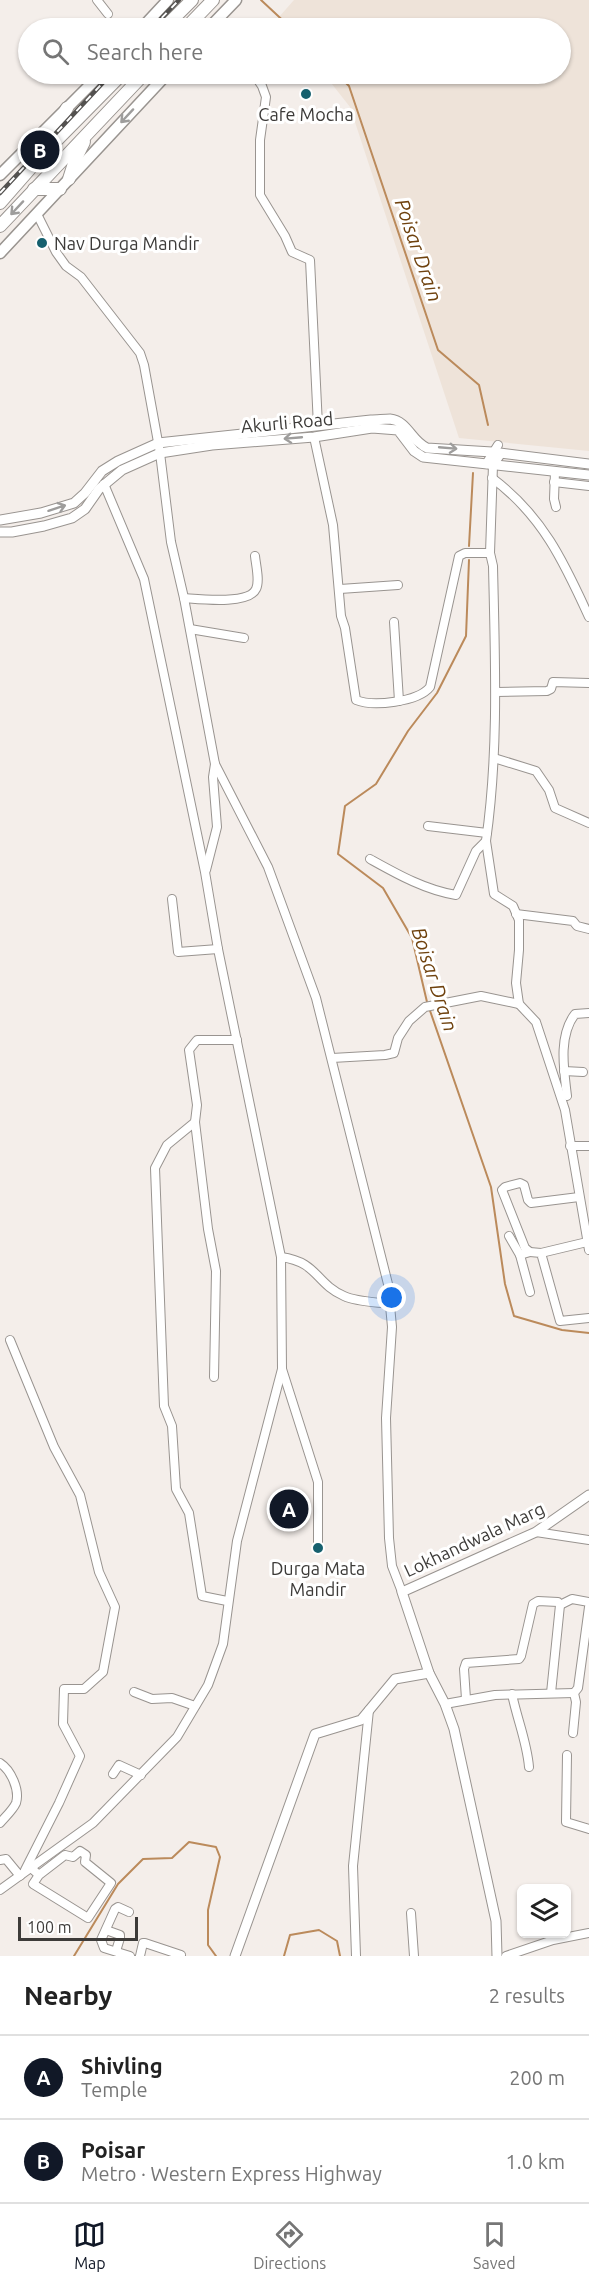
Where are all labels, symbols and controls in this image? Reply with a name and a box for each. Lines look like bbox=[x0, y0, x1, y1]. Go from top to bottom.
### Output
search box bbox=[18, 18, 571, 84]
icon: search bbox=[39, 35, 72, 68]
text: Search here bbox=[87, 39, 203, 64]
marker: Cafe Mocha bbox=[299, 87, 313, 101]
place label: Cafe Mocha bbox=[258, 104, 354, 124]
one-way arrow bbox=[120, 109, 134, 124]
pin: B bbox=[20, 128, 60, 172]
water label: Poisar Drain bbox=[391, 195, 447, 305]
one-way arrow bbox=[10, 200, 24, 215]
place label: Nav Durga Mandir bbox=[54, 233, 200, 253]
marker: Nav Durga Mandir bbox=[35, 236, 49, 250]
street label: Akurli Road bbox=[240, 408, 334, 436]
one-way arrow bbox=[284, 433, 303, 444]
one-way arrow bbox=[438, 443, 457, 454]
one-way arrow bbox=[47, 502, 66, 513]
water label: Boisar Drain bbox=[407, 924, 463, 1034]
your location bbox=[377, 1283, 406, 1312]
pin: A bbox=[270, 1486, 308, 1532]
street label: Lokhandwala Marg bbox=[401, 1498, 547, 1580]
marker: Durga Mata Mandir bbox=[311, 1541, 325, 1555]
place label: Durga Mata Mandir bbox=[271, 1558, 365, 1599]
map controls bbox=[517, 1884, 571, 1938]
button: layers bbox=[517, 1884, 571, 1938]
scale bar bbox=[18, 1914, 138, 1942]
text: 100 m bbox=[27, 1918, 72, 1936]
text: Nearby bbox=[24, 1981, 112, 2010]
text: 2 results bbox=[489, 1984, 565, 2007]
text: Shivling bbox=[81, 2053, 163, 2078]
text: A bbox=[36, 2066, 51, 2089]
text: 200 m bbox=[509, 2066, 565, 2089]
text: Temple bbox=[81, 2078, 147, 2101]
text: Poisar bbox=[81, 2137, 145, 2162]
text: B bbox=[37, 2150, 50, 2173]
text: 1.0 km bbox=[506, 2150, 565, 2173]
text: Metro · Western Express Highway bbox=[81, 2162, 382, 2185]
tab: Map bbox=[73, 2218, 106, 2272]
tab: Directions bbox=[253, 2218, 326, 2272]
tab: Saved bbox=[473, 2218, 516, 2272]

